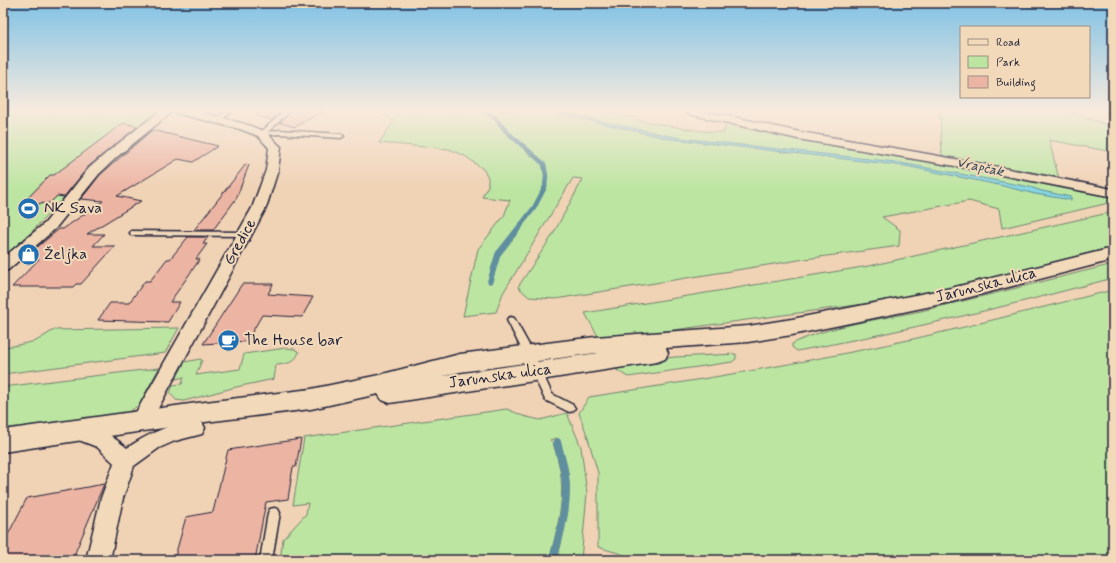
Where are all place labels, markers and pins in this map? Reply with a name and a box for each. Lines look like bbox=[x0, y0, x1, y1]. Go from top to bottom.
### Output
sports icon: NK Sava bbox=[16, 195, 42, 221]
place label: NK Sava bbox=[44, 198, 102, 219]
shop icon: Željka bbox=[16, 241, 42, 267]
place label: Željka bbox=[44, 244, 87, 265]
cafe icon: The House bar bbox=[215, 327, 241, 353]
place label: The House bar bbox=[244, 330, 343, 351]

